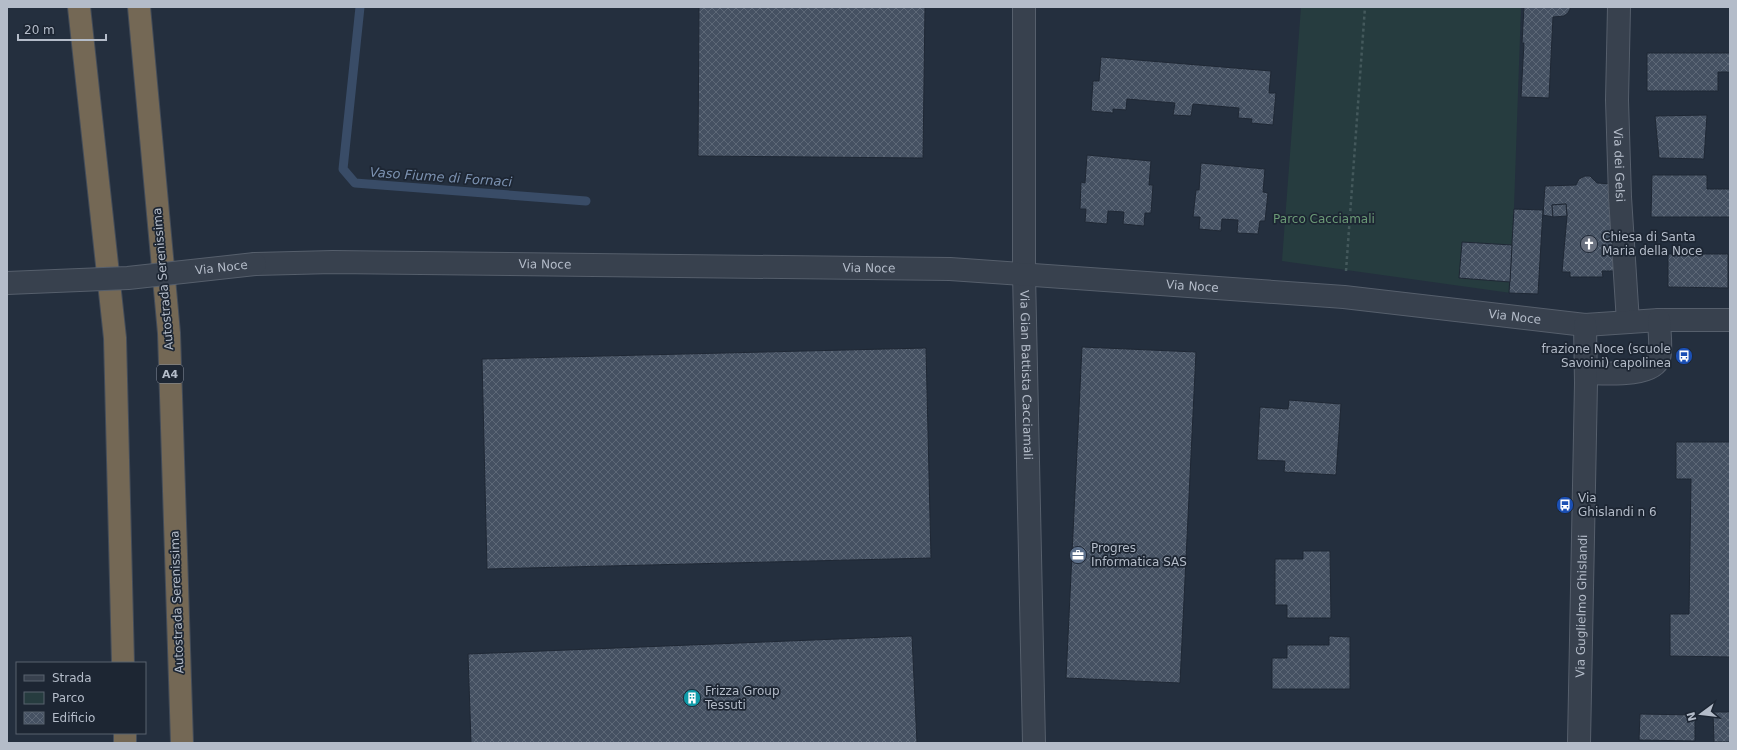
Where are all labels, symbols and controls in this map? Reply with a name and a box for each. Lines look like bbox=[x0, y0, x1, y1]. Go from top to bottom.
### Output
scale bar bbox=[18, 16, 106, 42]
text: 20 m bbox=[24, 23, 55, 37]
street label: Via dei Gelsi bbox=[1611, 128, 1627, 203]
water label: Vaso Fiume di Fornaci bbox=[369, 165, 513, 189]
street label: Autostrada Serenissima bbox=[150, 207, 176, 351]
park label: Parco Cacciamali bbox=[1273, 212, 1375, 226]
place label: Chiesa di Santa Maria della Noce bbox=[1602, 230, 1702, 258]
church icon: Chiesa di Santa Maria della Noce bbox=[1579, 234, 1599, 254]
street label: Via Noce bbox=[518, 257, 571, 272]
street label: Via Noce bbox=[194, 258, 248, 278]
street label: Via Noce bbox=[842, 261, 895, 275]
street label: Via Noce bbox=[1165, 277, 1219, 295]
street label: Via Gian Battista Cacciamali bbox=[1017, 290, 1035, 460]
street label: Via Noce bbox=[1488, 307, 1542, 327]
place label: frazione Noce (scuole Savoini) capolinea bbox=[1541, 342, 1671, 370]
bus stop icon: frazione Noce (scuole Savoini) capolinea bbox=[1674, 346, 1694, 366]
road number: A4 bbox=[157, 365, 183, 383]
place label: Via Ghislandi n 6 bbox=[1578, 491, 1657, 519]
bus stop icon: Via Ghislandi n 6 bbox=[1555, 495, 1575, 515]
street label: Autostrada Serenissima bbox=[168, 530, 186, 674]
street label: Via Guglielmo Ghislandi bbox=[1573, 534, 1590, 678]
place label: Progres Informatica SAS bbox=[1091, 541, 1187, 569]
office icon: Progres Informatica SAS bbox=[1068, 545, 1088, 565]
legend bbox=[16, 662, 146, 734]
text: Strada bbox=[52, 671, 92, 685]
place label: Frizza Group Tessuti bbox=[704, 684, 780, 712]
building icon: Frizza Group Tessuti bbox=[682, 688, 702, 708]
text: Parco bbox=[52, 691, 85, 705]
north arrow bbox=[1681, 694, 1721, 734]
text: N bbox=[1684, 710, 1699, 723]
text: Edificio bbox=[52, 711, 95, 725]

